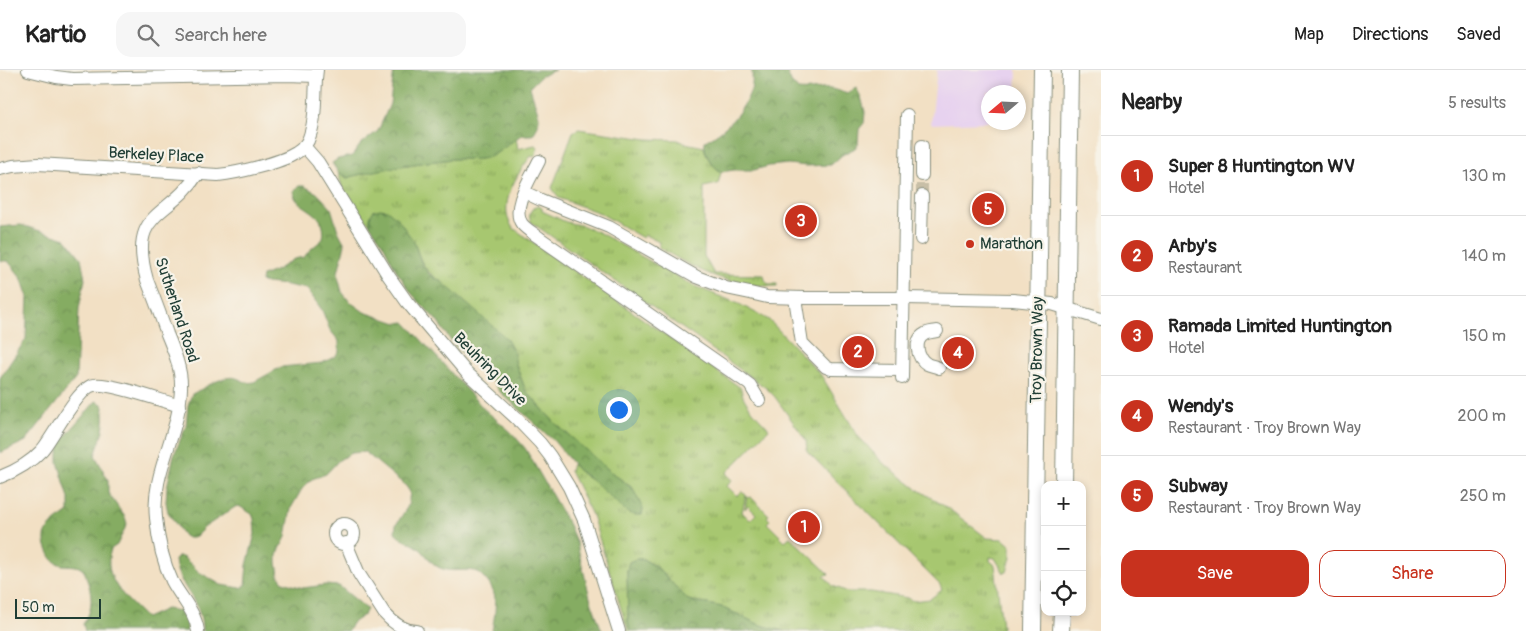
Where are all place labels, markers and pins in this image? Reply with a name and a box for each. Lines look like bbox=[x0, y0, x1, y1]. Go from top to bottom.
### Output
pin: 5 bbox=[972, 190, 1004, 228]
pin: 3 bbox=[785, 202, 817, 240]
place label: Marathon bbox=[980, 234, 1043, 254]
marker: Marathon bbox=[964, 238, 976, 250]
pin: 2 bbox=[842, 333, 874, 371]
pin: 4 bbox=[942, 334, 974, 372]
pin: 1 bbox=[788, 508, 820, 546]

